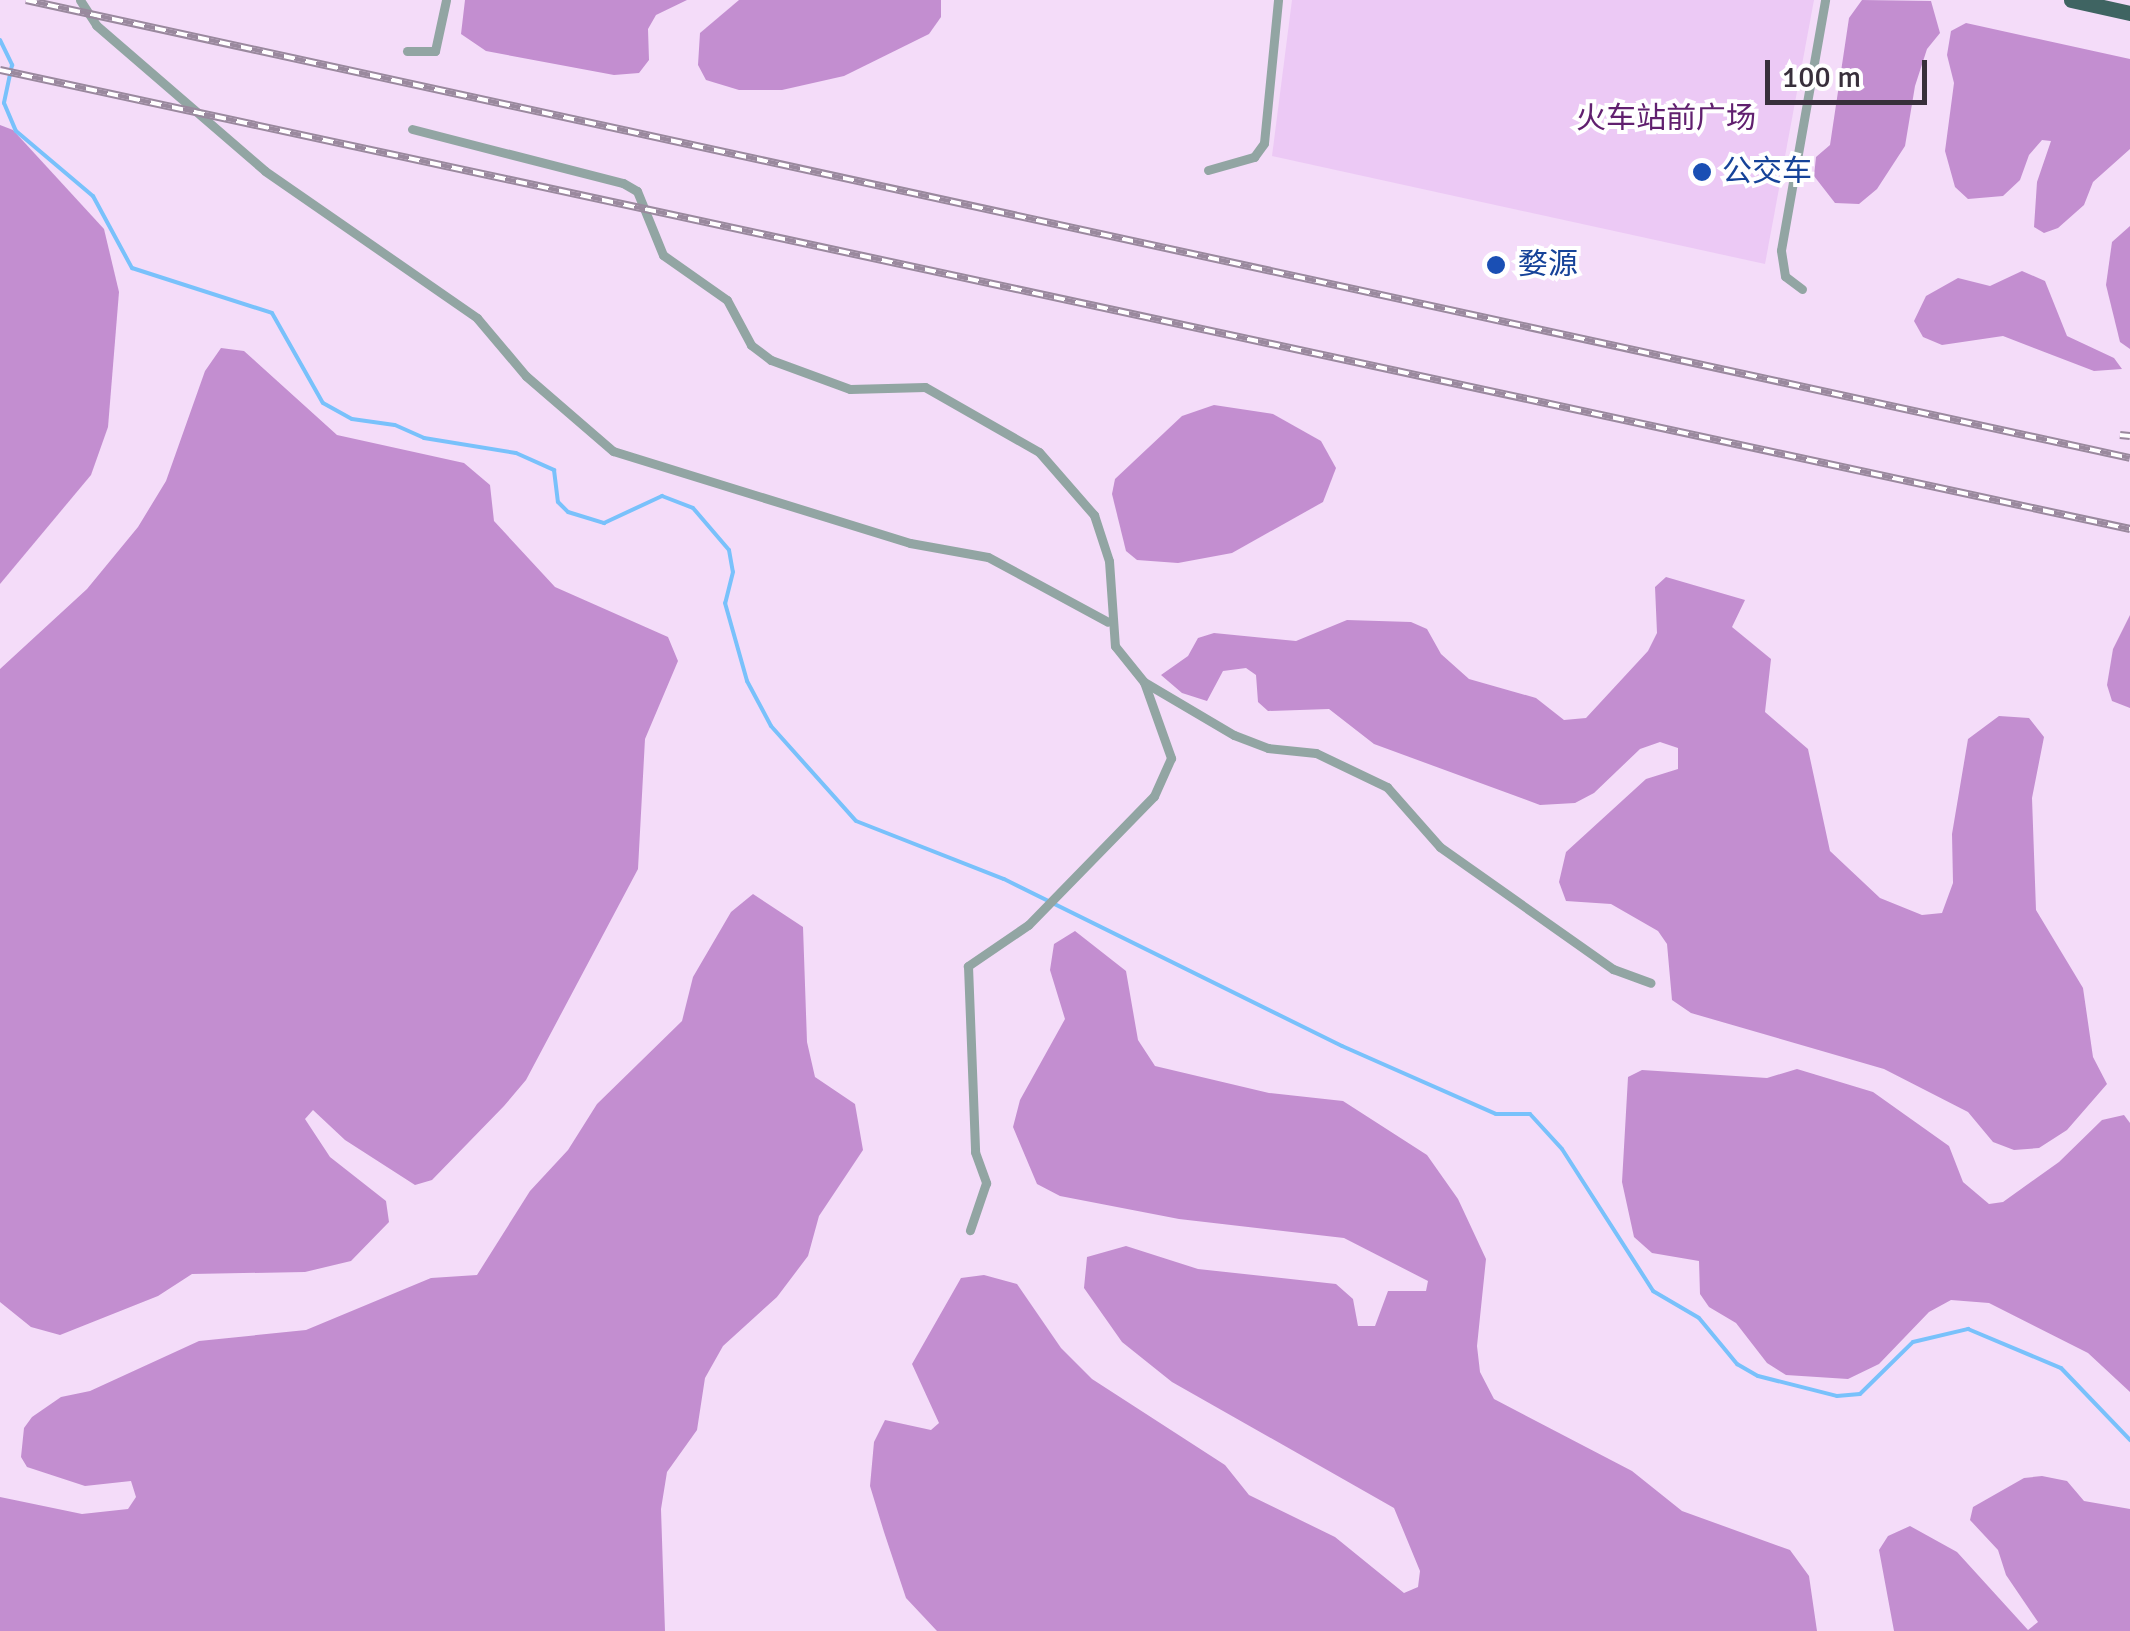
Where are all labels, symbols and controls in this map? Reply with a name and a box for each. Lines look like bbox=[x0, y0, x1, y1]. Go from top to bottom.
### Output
scale bar bbox=[1770, 40, 1932, 102]
text: 100 m bbox=[1782, 59, 1861, 96]
park label: 火车站前广场 bbox=[1576, 101, 1756, 137]
place label: 公交车 bbox=[1722, 154, 1812, 190]
marker: 公交车 bbox=[1691, 161, 1713, 183]
place label: 婺源 bbox=[1518, 247, 1578, 283]
marker: 婺源 bbox=[1483, 252, 1509, 278]

